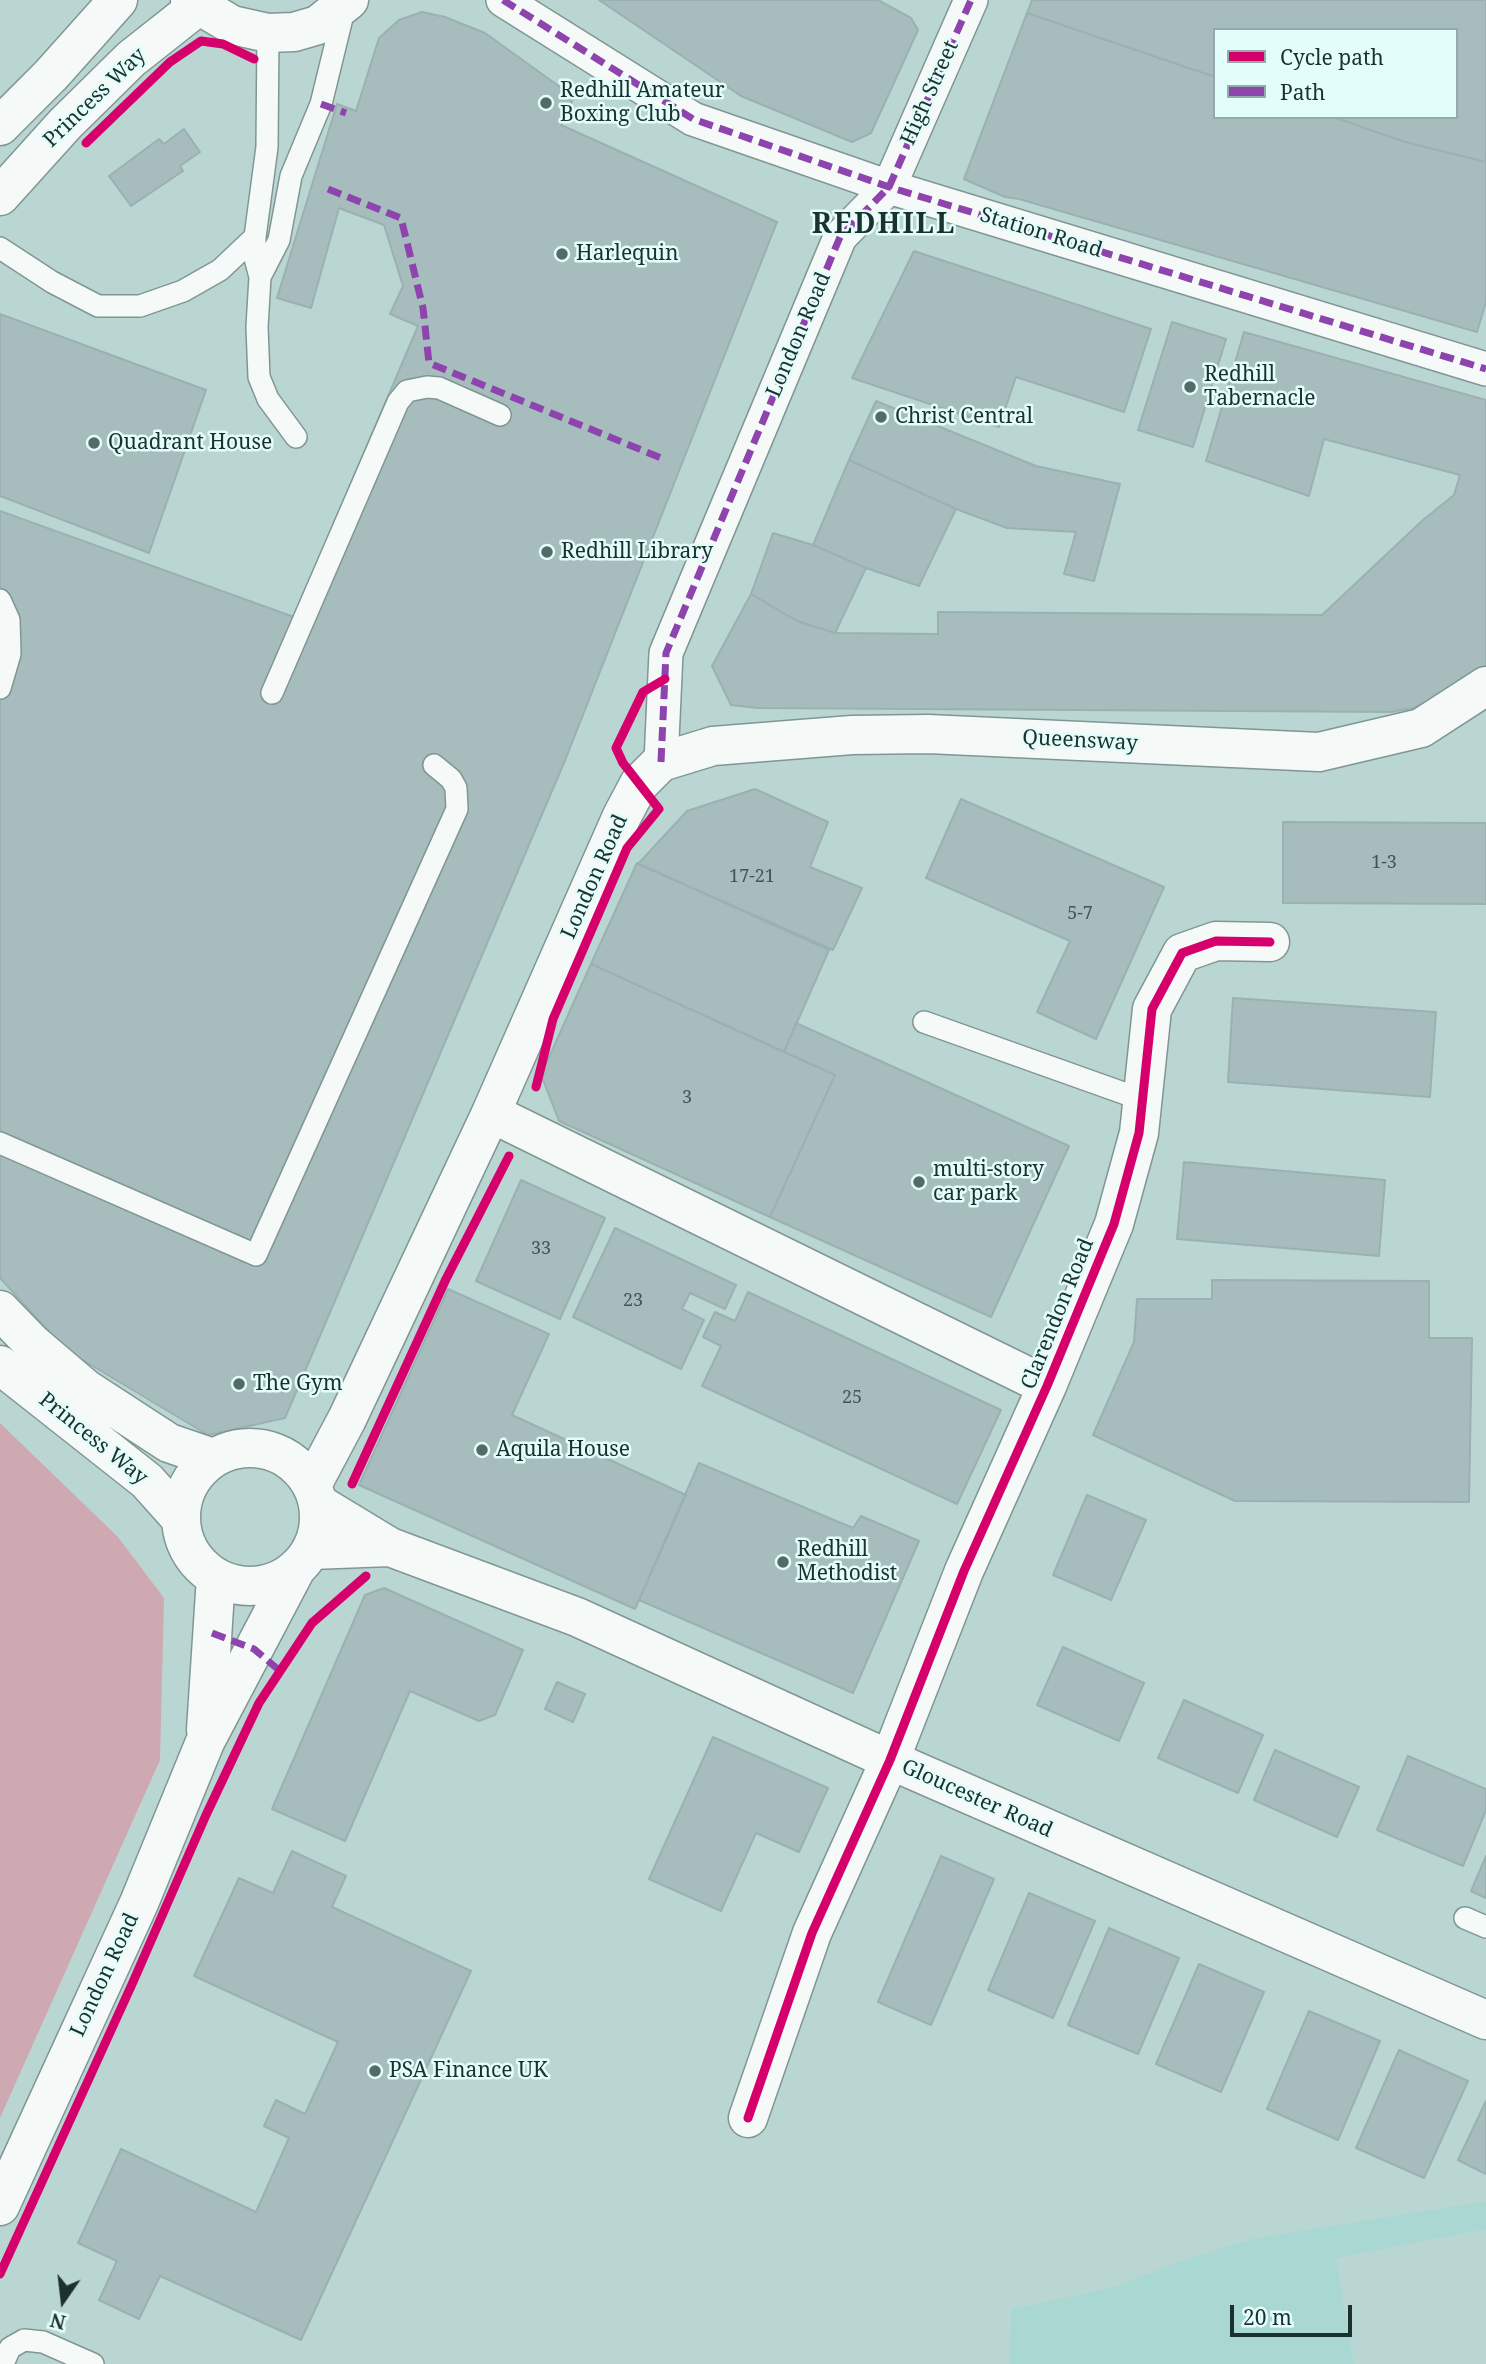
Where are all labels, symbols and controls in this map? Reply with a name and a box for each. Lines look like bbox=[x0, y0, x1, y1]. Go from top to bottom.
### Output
legend bbox=[1213, 28, 1458, 119]
street label: High Street bbox=[896, 37, 964, 149]
street label: Princess Way bbox=[39, 43, 151, 153]
text: Cycle path bbox=[1280, 43, 1384, 71]
place label: Redhill Amateur Boxing Club bbox=[560, 78, 725, 128]
text: Path bbox=[1280, 78, 1325, 106]
marker: Redhill Amateur Boxing Club bbox=[538, 95, 554, 111]
street label: Station Road bbox=[977, 202, 1105, 264]
district label: REDHILL bbox=[813, 208, 955, 242]
place label: Harlequin bbox=[576, 241, 679, 267]
marker: Harlequin bbox=[554, 246, 570, 262]
street label: London Road bbox=[761, 269, 837, 401]
place label: Redhill Tabernacle bbox=[1204, 362, 1316, 412]
marker: Redhill Tabernacle bbox=[1182, 379, 1198, 395]
place label: Christ Central bbox=[895, 404, 1033, 430]
marker: Christ Central bbox=[873, 409, 889, 425]
place label: Quadrant House bbox=[108, 430, 272, 456]
marker: Quadrant House bbox=[86, 435, 102, 451]
place label: Redhill Library bbox=[561, 539, 713, 565]
marker: Redhill Library bbox=[539, 544, 555, 560]
street label: Queensway bbox=[1022, 725, 1138, 757]
street label: London Road bbox=[556, 811, 634, 943]
house number: 1-3 bbox=[1371, 852, 1397, 874]
house number: 17-21 bbox=[729, 866, 775, 888]
house number: 5-7 bbox=[1067, 903, 1093, 925]
house number: 3 bbox=[682, 1087, 692, 1109]
place label: multi-story car park bbox=[933, 1157, 1044, 1207]
marker: multi-story car park bbox=[911, 1174, 927, 1190]
street label: Clarendon Road bbox=[1016, 1235, 1100, 1393]
house number: 33 bbox=[531, 1238, 551, 1260]
house number: 23 bbox=[623, 1290, 643, 1312]
place label: The Gym bbox=[253, 1371, 343, 1397]
marker: The Gym bbox=[231, 1376, 247, 1392]
street label: Princess Way bbox=[34, 1387, 152, 1491]
house number: 25 bbox=[842, 1387, 862, 1409]
place label: Aquila House bbox=[496, 1437, 630, 1463]
marker: Aquila House bbox=[474, 1442, 490, 1458]
place label: Redhill Methodist bbox=[797, 1537, 897, 1587]
marker: Redhill Methodist bbox=[775, 1554, 791, 1570]
street label: Gloucester Road bbox=[898, 1754, 1056, 1844]
street label: London Road bbox=[65, 1909, 145, 2041]
place label: PSA Finance UK bbox=[389, 2058, 548, 2084]
marker: PSA Finance UK bbox=[367, 2063, 383, 2079]
north arrow bbox=[28, 2266, 98, 2336]
scale bar bbox=[1234, 2290, 1356, 2334]
text: 20 m bbox=[1243, 2303, 1292, 2331]
text: N bbox=[48, 2307, 68, 2336]

